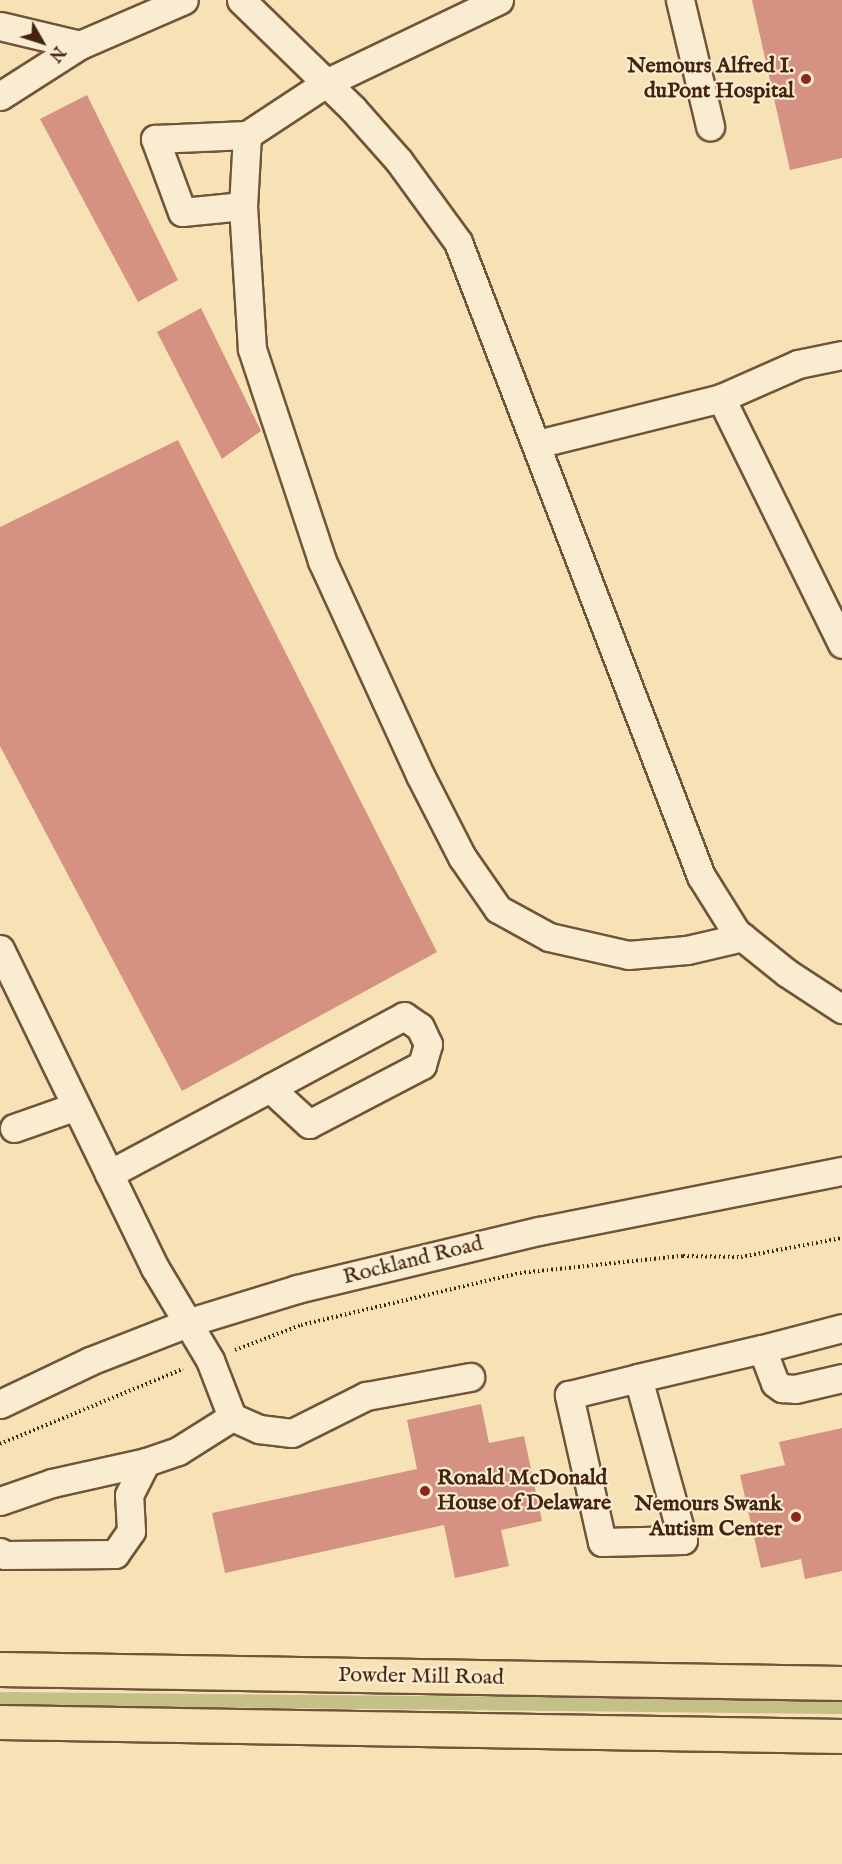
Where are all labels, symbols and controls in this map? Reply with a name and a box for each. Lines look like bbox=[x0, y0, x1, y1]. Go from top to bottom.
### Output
north arrow bbox=[12, 12, 72, 72]
text: N bbox=[44, 42, 68, 65]
place label: Nemours Alfred I. duPont Hospital bbox=[627, 53, 794, 104]
marker: Nemours Alfred I. duPont Hospital bbox=[799, 72, 813, 86]
street label: Rockland Road bbox=[340, 1231, 486, 1291]
place label: Ronald McDonald House of Delaware bbox=[437, 1465, 611, 1516]
marker: Ronald McDonald House of Delaware bbox=[418, 1484, 432, 1498]
place label: Nemours Swank Autism Center bbox=[634, 1491, 782, 1542]
marker: Nemours Swank Autism Center bbox=[787, 1508, 805, 1526]
street label: Powder Mill Road bbox=[338, 1662, 504, 1692]

